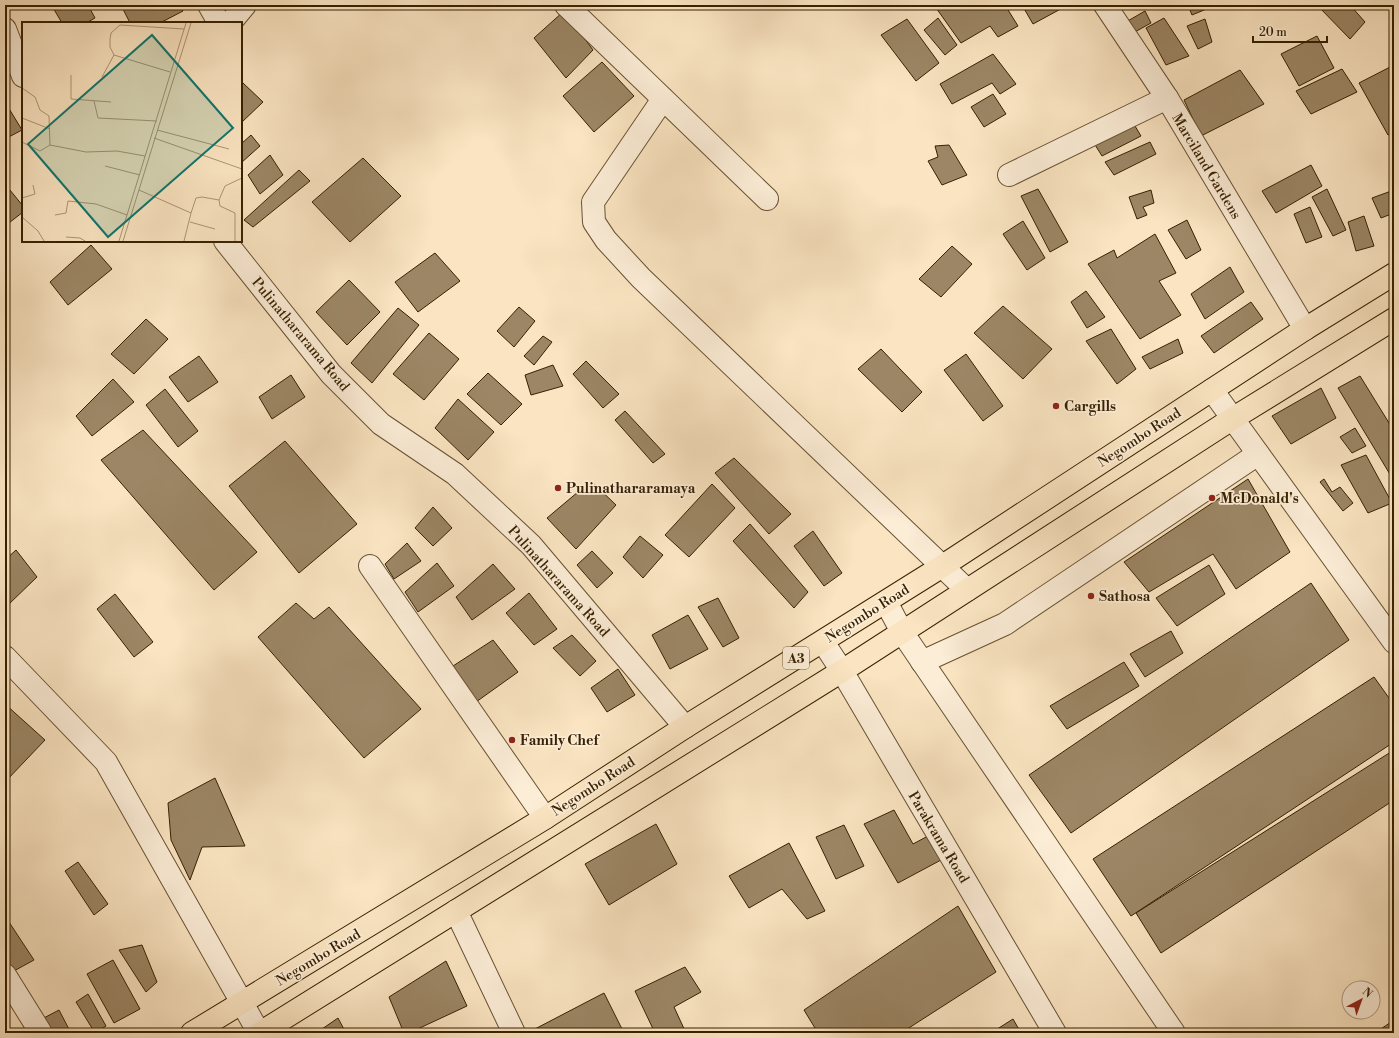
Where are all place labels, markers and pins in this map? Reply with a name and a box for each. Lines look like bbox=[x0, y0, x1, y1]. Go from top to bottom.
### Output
place label: Cargills bbox=[1064, 398, 1116, 416]
marker: Cargills bbox=[1051, 401, 1061, 411]
place label: Pulinathararamaya bbox=[566, 480, 696, 498]
marker: Pulinathararamaya bbox=[553, 483, 563, 493]
place label: McDonald's bbox=[1220, 490, 1299, 508]
marker: McDonald's bbox=[1207, 493, 1217, 503]
place label: Sathosa bbox=[1099, 588, 1151, 606]
marker: Sathosa bbox=[1086, 591, 1096, 601]
place label: Family Chef bbox=[520, 732, 600, 750]
marker: Family Chef bbox=[507, 735, 517, 745]

